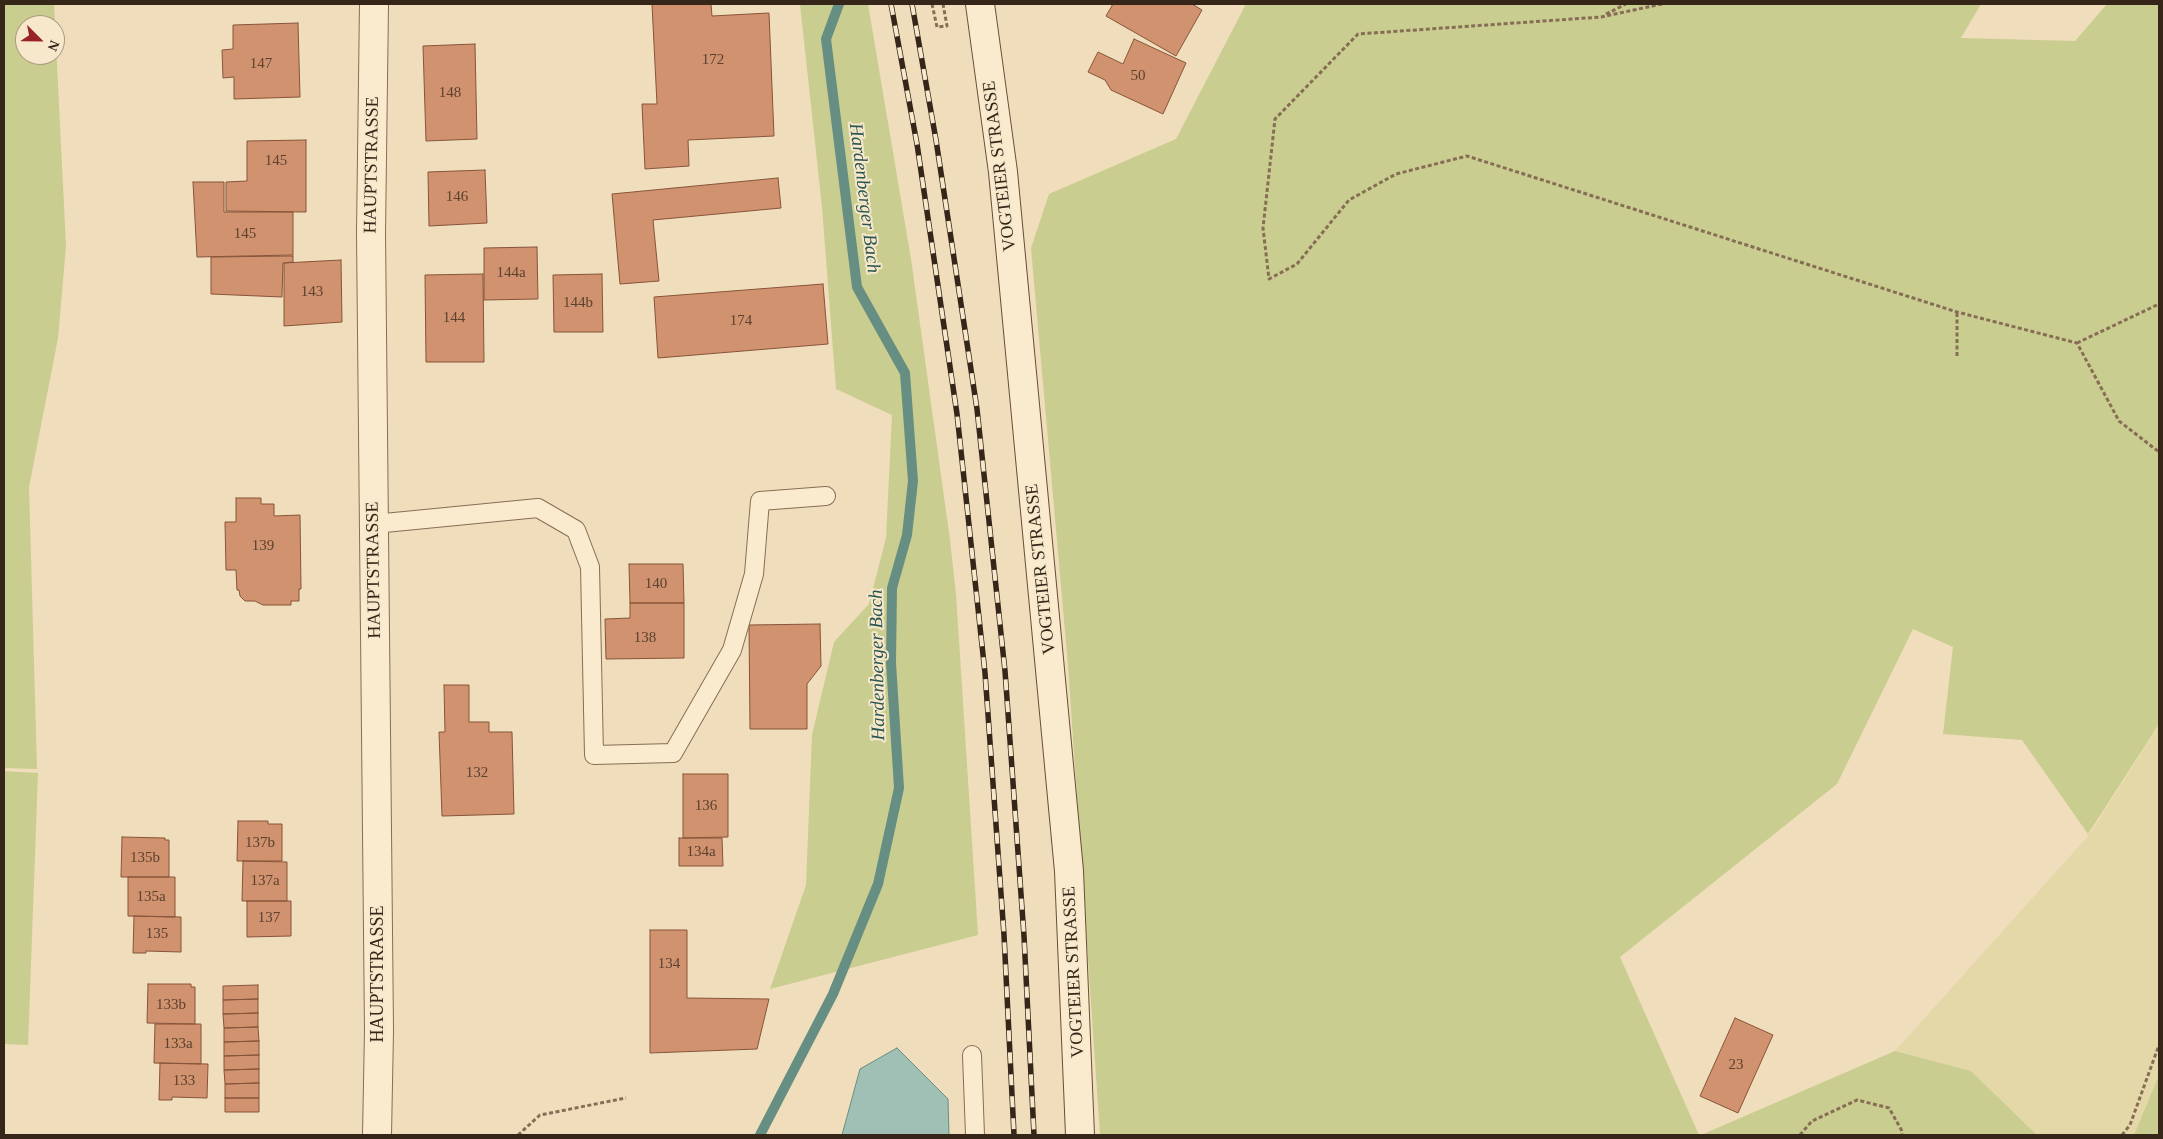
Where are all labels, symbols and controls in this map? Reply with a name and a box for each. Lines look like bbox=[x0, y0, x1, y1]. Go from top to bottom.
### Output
north arrow bbox=[15, 15, 65, 65]
text: N bbox=[44, 38, 62, 53]
house number: 172 bbox=[702, 51, 724, 69]
house number: 147 bbox=[250, 55, 272, 73]
house number: 50 bbox=[1130, 67, 1146, 85]
street label: VOGTEIER STRASSE bbox=[979, 80, 1021, 252]
house number: 148 bbox=[439, 84, 461, 102]
street label: HAUPTSTRASSE bbox=[360, 96, 384, 234]
water label: Hardenberger Bach bbox=[843, 122, 885, 274]
house number: 145 bbox=[265, 152, 287, 170]
house number: 146 bbox=[446, 188, 468, 206]
house number: 145 bbox=[234, 225, 256, 243]
house number: 144a bbox=[496, 264, 526, 282]
house number: 143 bbox=[301, 283, 323, 301]
house number: 144b bbox=[563, 294, 593, 312]
house number: 144 bbox=[443, 309, 465, 327]
house number: 174 bbox=[730, 312, 752, 330]
street label: VOGTEIER STRASSE bbox=[1021, 483, 1061, 655]
street label: HAUPTSTRASSE bbox=[362, 501, 386, 639]
house number: 139 bbox=[252, 537, 274, 555]
house number: 140 bbox=[645, 575, 667, 593]
water label: Hardenberger Bach bbox=[865, 589, 891, 741]
house number: 138 bbox=[634, 629, 656, 647]
house number: 132 bbox=[466, 764, 488, 782]
house number: 136 bbox=[695, 797, 717, 815]
house number: 137b bbox=[245, 834, 275, 852]
house number: 134a bbox=[686, 843, 716, 861]
house number: 135b bbox=[130, 849, 160, 867]
house number: 137a bbox=[250, 872, 280, 890]
street label: VOGTEIER STRASSE bbox=[1059, 886, 1089, 1058]
house number: 135a bbox=[136, 888, 166, 906]
street label: HAUPTSTRASSE bbox=[367, 905, 389, 1043]
house number: 137 bbox=[258, 909, 280, 927]
house number: 135 bbox=[146, 925, 168, 943]
house number: 134 bbox=[658, 955, 680, 973]
house number: 133b bbox=[156, 996, 186, 1014]
house number: 133a bbox=[163, 1035, 193, 1053]
house number: 23 bbox=[1728, 1056, 1744, 1074]
house number: 133 bbox=[173, 1072, 195, 1090]

